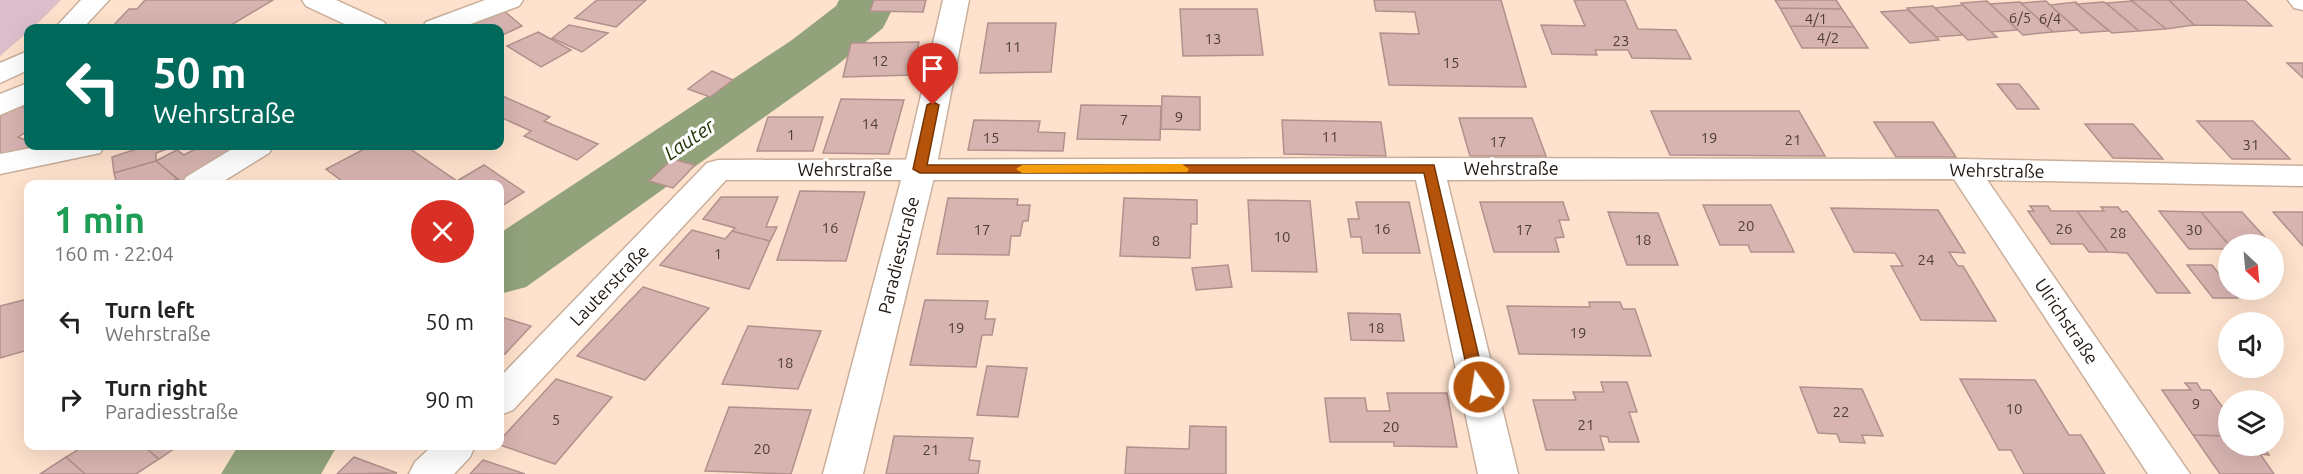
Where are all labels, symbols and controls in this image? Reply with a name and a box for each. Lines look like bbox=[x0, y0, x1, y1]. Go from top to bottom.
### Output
house number: 6/5 bbox=[2009, 9, 2031, 26]
house number: 4/1 bbox=[1805, 10, 1827, 27]
house number: 6/4 bbox=[2039, 10, 2061, 27]
house number: 4/2 bbox=[1817, 29, 1839, 46]
house number: 13 bbox=[1205, 30, 1221, 47]
house number: 23 bbox=[1613, 32, 1629, 49]
house number: 11 bbox=[1005, 38, 1021, 55]
pin bbox=[907, 43, 958, 105]
icon: left bbox=[54, 48, 132, 126]
text: 50 m bbox=[153, 49, 247, 96]
house number: 12 bbox=[872, 52, 888, 69]
icon: arrive bbox=[916, 52, 949, 85]
house number: 15 bbox=[1443, 54, 1459, 71]
text: Wehrstraße bbox=[153, 98, 296, 128]
house number: 9 bbox=[1175, 108, 1183, 125]
house number: 7 bbox=[1120, 111, 1128, 128]
water label: Lauter bbox=[659, 113, 720, 164]
house number: 14 bbox=[862, 115, 878, 132]
house number: 1 bbox=[787, 126, 795, 143]
house number: 11 bbox=[1322, 128, 1338, 145]
house number: 15 bbox=[983, 129, 999, 146]
house number: 19 bbox=[1701, 129, 1717, 146]
house number: 21 bbox=[1785, 131, 1801, 148]
house number: 17 bbox=[1490, 133, 1506, 150]
house number: 31 bbox=[2243, 136, 2259, 153]
street label: Wehrstraße bbox=[1463, 158, 1559, 178]
street label: Wehrstraße bbox=[797, 159, 893, 179]
street label: Wehrstraße bbox=[1949, 159, 2045, 181]
street label: Paradiesstraße bbox=[874, 194, 922, 316]
text: 1 min bbox=[54, 199, 145, 240]
button: close bbox=[411, 200, 474, 263]
house number: 20 bbox=[1738, 217, 1754, 234]
house number: 16 bbox=[822, 219, 838, 236]
house number: 16 bbox=[1374, 220, 1390, 237]
house number: 26 bbox=[2056, 220, 2072, 237]
house number: 17 bbox=[974, 221, 990, 238]
house number: 17 bbox=[1516, 221, 1532, 238]
house number: 30 bbox=[2186, 221, 2202, 238]
house number: 28 bbox=[2110, 224, 2126, 241]
house number: 10 bbox=[1274, 228, 1290, 245]
house number: 18 bbox=[1635, 231, 1651, 248]
house number: 8 bbox=[1152, 232, 1160, 249]
north arrow bbox=[2218, 234, 2284, 300]
map controls bbox=[2218, 234, 2284, 456]
street label: Lauterstraße bbox=[566, 241, 652, 329]
text: 160 m · 22:04 bbox=[54, 242, 174, 265]
house number: 1 bbox=[714, 245, 722, 262]
house number: 24 bbox=[1918, 251, 1934, 268]
street label: Ulrichstraße bbox=[2031, 275, 2103, 367]
text: Turn left bbox=[105, 297, 195, 322]
icon: left bbox=[54, 305, 87, 338]
text: 50 m bbox=[425, 309, 474, 334]
button: sound bbox=[2218, 312, 2284, 378]
house number: 19 bbox=[948, 319, 964, 336]
house number: 18 bbox=[1368, 319, 1384, 336]
text: Wehrstraße bbox=[105, 322, 211, 345]
house number: 19 bbox=[1570, 324, 1586, 341]
house number: 18 bbox=[777, 354, 793, 371]
position arrow bbox=[1447, 355, 1511, 419]
text: Turn right bbox=[105, 375, 207, 400]
icon: right bbox=[54, 383, 87, 416]
text: 90 m bbox=[425, 387, 474, 412]
button: layers bbox=[2218, 390, 2284, 456]
house number: 9 bbox=[2192, 395, 2200, 412]
text: Paradiesstraße bbox=[105, 400, 239, 423]
house number: 10 bbox=[2006, 400, 2022, 417]
house number: 22 bbox=[1833, 403, 1849, 420]
house number: 5 bbox=[552, 411, 560, 428]
house number: 21 bbox=[1578, 416, 1594, 433]
house number: 20 bbox=[1383, 418, 1399, 435]
house number: 20 bbox=[754, 440, 770, 457]
house number: 21 bbox=[923, 441, 939, 458]

